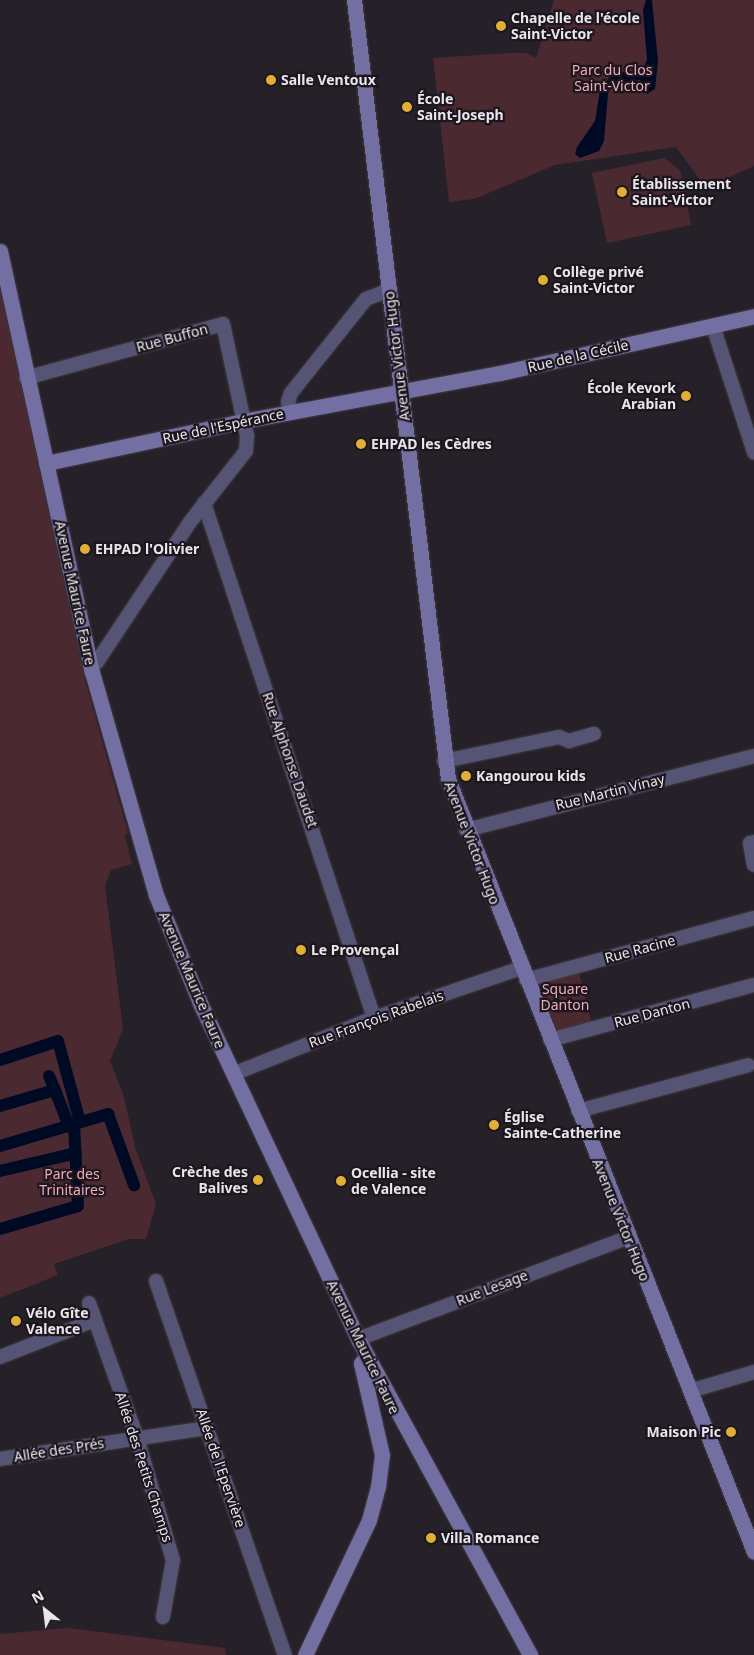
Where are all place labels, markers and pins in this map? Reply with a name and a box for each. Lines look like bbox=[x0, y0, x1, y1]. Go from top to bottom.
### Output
place label: Chapelle de l'école Saint-Victor bbox=[511, 10, 640, 42]
marker: Chapelle de l'école Saint-Victor bbox=[495, 20, 507, 32]
place label: Salle Ventoux bbox=[281, 72, 376, 88]
marker: Salle Ventoux bbox=[265, 74, 277, 86]
place label: École Saint-Joseph bbox=[417, 91, 504, 124]
marker: École Saint-Joseph bbox=[401, 101, 413, 113]
place label: Établissement Saint-Victor bbox=[632, 176, 731, 208]
marker: Établissement Saint-Victor bbox=[616, 186, 628, 198]
place label: Collège privé Saint-Victor bbox=[553, 264, 644, 296]
marker: Collège privé Saint-Victor bbox=[537, 274, 549, 286]
place label: École Kevork Arabian bbox=[587, 380, 676, 412]
marker: École Kevork Arabian bbox=[680, 390, 692, 402]
place label: EHPAD les Cèdres bbox=[371, 436, 492, 452]
marker: EHPAD les Cèdres bbox=[355, 438, 367, 450]
place label: EHPAD l'Olivier bbox=[95, 541, 199, 557]
marker: EHPAD l'Olivier bbox=[79, 543, 91, 555]
place label: Kangourou kids bbox=[476, 768, 586, 784]
marker: Kangourou kids bbox=[460, 770, 472, 782]
place label: Le Provençal bbox=[311, 942, 399, 958]
marker: Le Provençal bbox=[295, 944, 307, 956]
place label: Église Sainte-Catherine bbox=[504, 1109, 621, 1142]
marker: Église Sainte-Catherine bbox=[488, 1119, 500, 1131]
place label: Crèche des Balives bbox=[172, 1164, 248, 1196]
place label: Ocellia - site de Valence bbox=[351, 1165, 436, 1198]
marker: Crèche des Balives bbox=[252, 1174, 264, 1186]
marker: Ocellia - site de Valence bbox=[335, 1175, 347, 1187]
place label: Vélo Gîte Valence bbox=[26, 1305, 88, 1338]
marker: Vélo Gîte Valence bbox=[10, 1315, 22, 1327]
place label: Maison Pic bbox=[647, 1424, 721, 1440]
marker: Maison Pic bbox=[725, 1426, 737, 1438]
place label: Villa Romance bbox=[441, 1530, 539, 1546]
marker: Villa Romance bbox=[425, 1532, 437, 1544]

